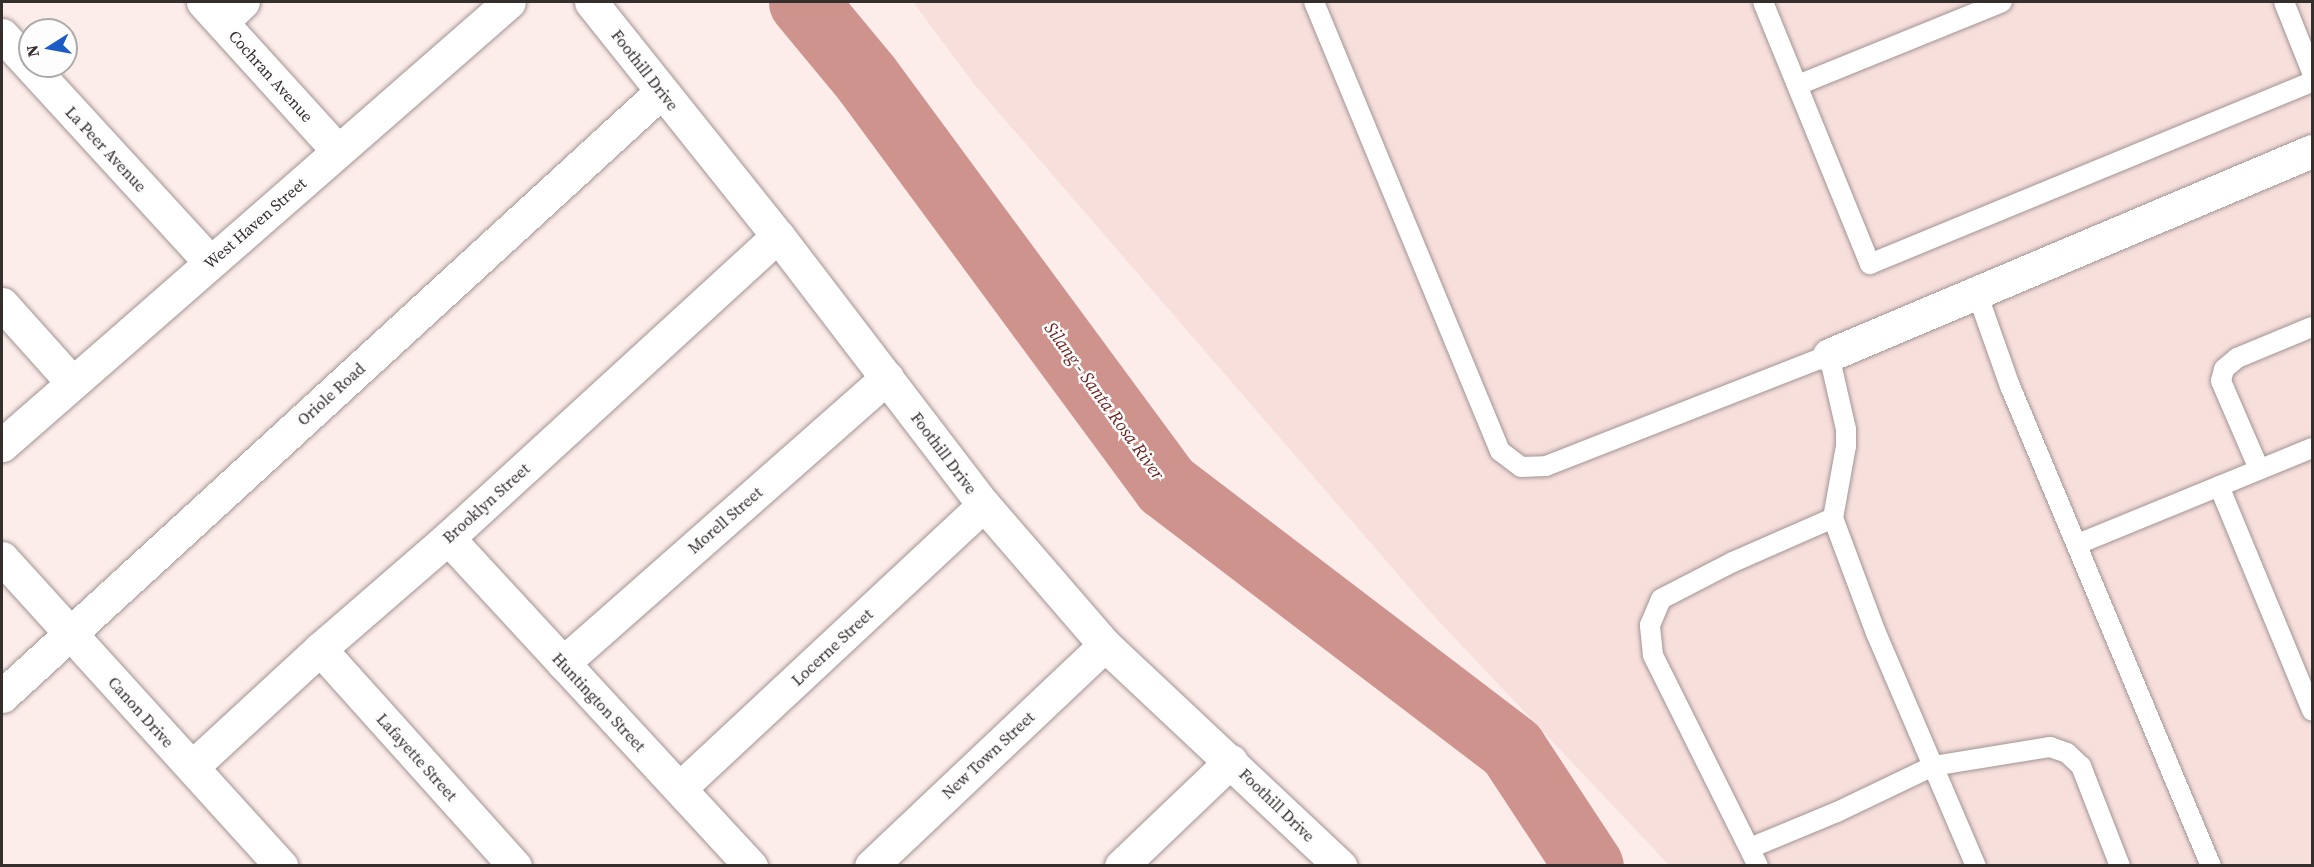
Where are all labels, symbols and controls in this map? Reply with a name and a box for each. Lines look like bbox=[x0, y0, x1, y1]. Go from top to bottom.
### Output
north arrow bbox=[18, 18, 78, 78]
street label: Cochran Avenue bbox=[225, 26, 317, 126]
street label: Foothill Drive bbox=[607, 26, 683, 114]
text: N bbox=[20, 43, 44, 59]
street label: La Peer Avenue bbox=[62, 102, 150, 196]
street label: West Haven Street bbox=[200, 173, 310, 273]
water label: Silang - Santa Rosa River bbox=[1040, 318, 1168, 484]
street label: Oriole Road bbox=[293, 359, 369, 429]
street label: Foothill Drive bbox=[907, 408, 981, 498]
street label: Brooklyn Street bbox=[439, 459, 533, 547]
street label: Morell Street bbox=[684, 483, 766, 557]
street label: Locerne Street bbox=[787, 605, 877, 689]
street label: Huntington Street bbox=[548, 649, 650, 755]
street label: Canon Drive bbox=[104, 673, 178, 751]
street label: New Town Street bbox=[938, 707, 1038, 803]
street label: Lafayette Street bbox=[373, 709, 461, 805]
street label: Foothill Drive bbox=[1235, 764, 1319, 846]

